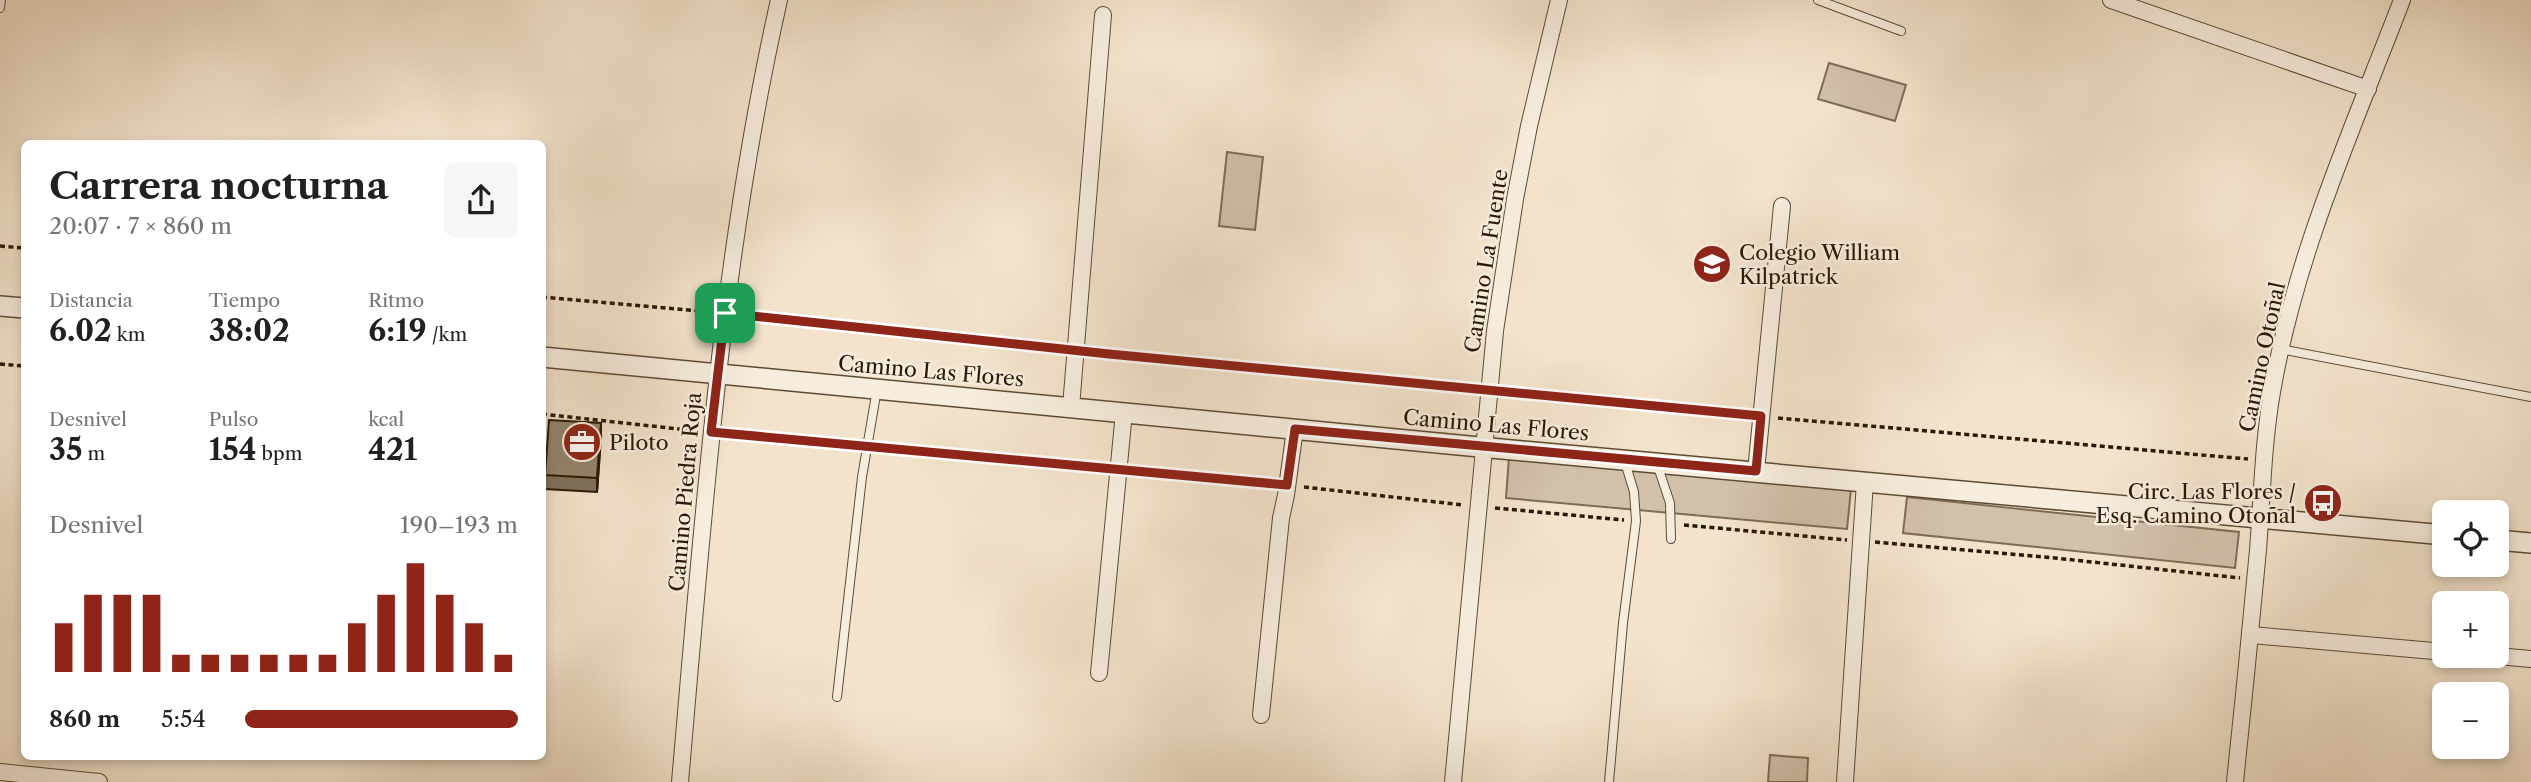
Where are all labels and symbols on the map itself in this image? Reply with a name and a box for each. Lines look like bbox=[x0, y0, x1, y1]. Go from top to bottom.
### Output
street label: Camino La Fuente bbox=[1459, 167, 1513, 355]
place label: Colegio William Kilpatrick bbox=[1739, 240, 1901, 289]
school or university icon: Colegio William Kilpatrick bbox=[1691, 243, 1733, 285]
street label: Camino Otoñal bbox=[2234, 280, 2290, 434]
pin bbox=[695, 283, 755, 343]
street label: Camino Las Flores bbox=[837, 350, 1025, 392]
street label: Camino Piedra Roja bbox=[664, 390, 706, 593]
street label: Camino Las Flores bbox=[1402, 404, 1590, 446]
office icon: Piloto bbox=[561, 421, 603, 463]
place label: Piloto bbox=[609, 430, 669, 455]
place label: Circ. Las Flores / Esq. Camino Otoñal bbox=[2096, 479, 2296, 528]
bus stop icon: Circ. Las Flores / Esq. Camino Otoñal bbox=[2302, 482, 2344, 524]

